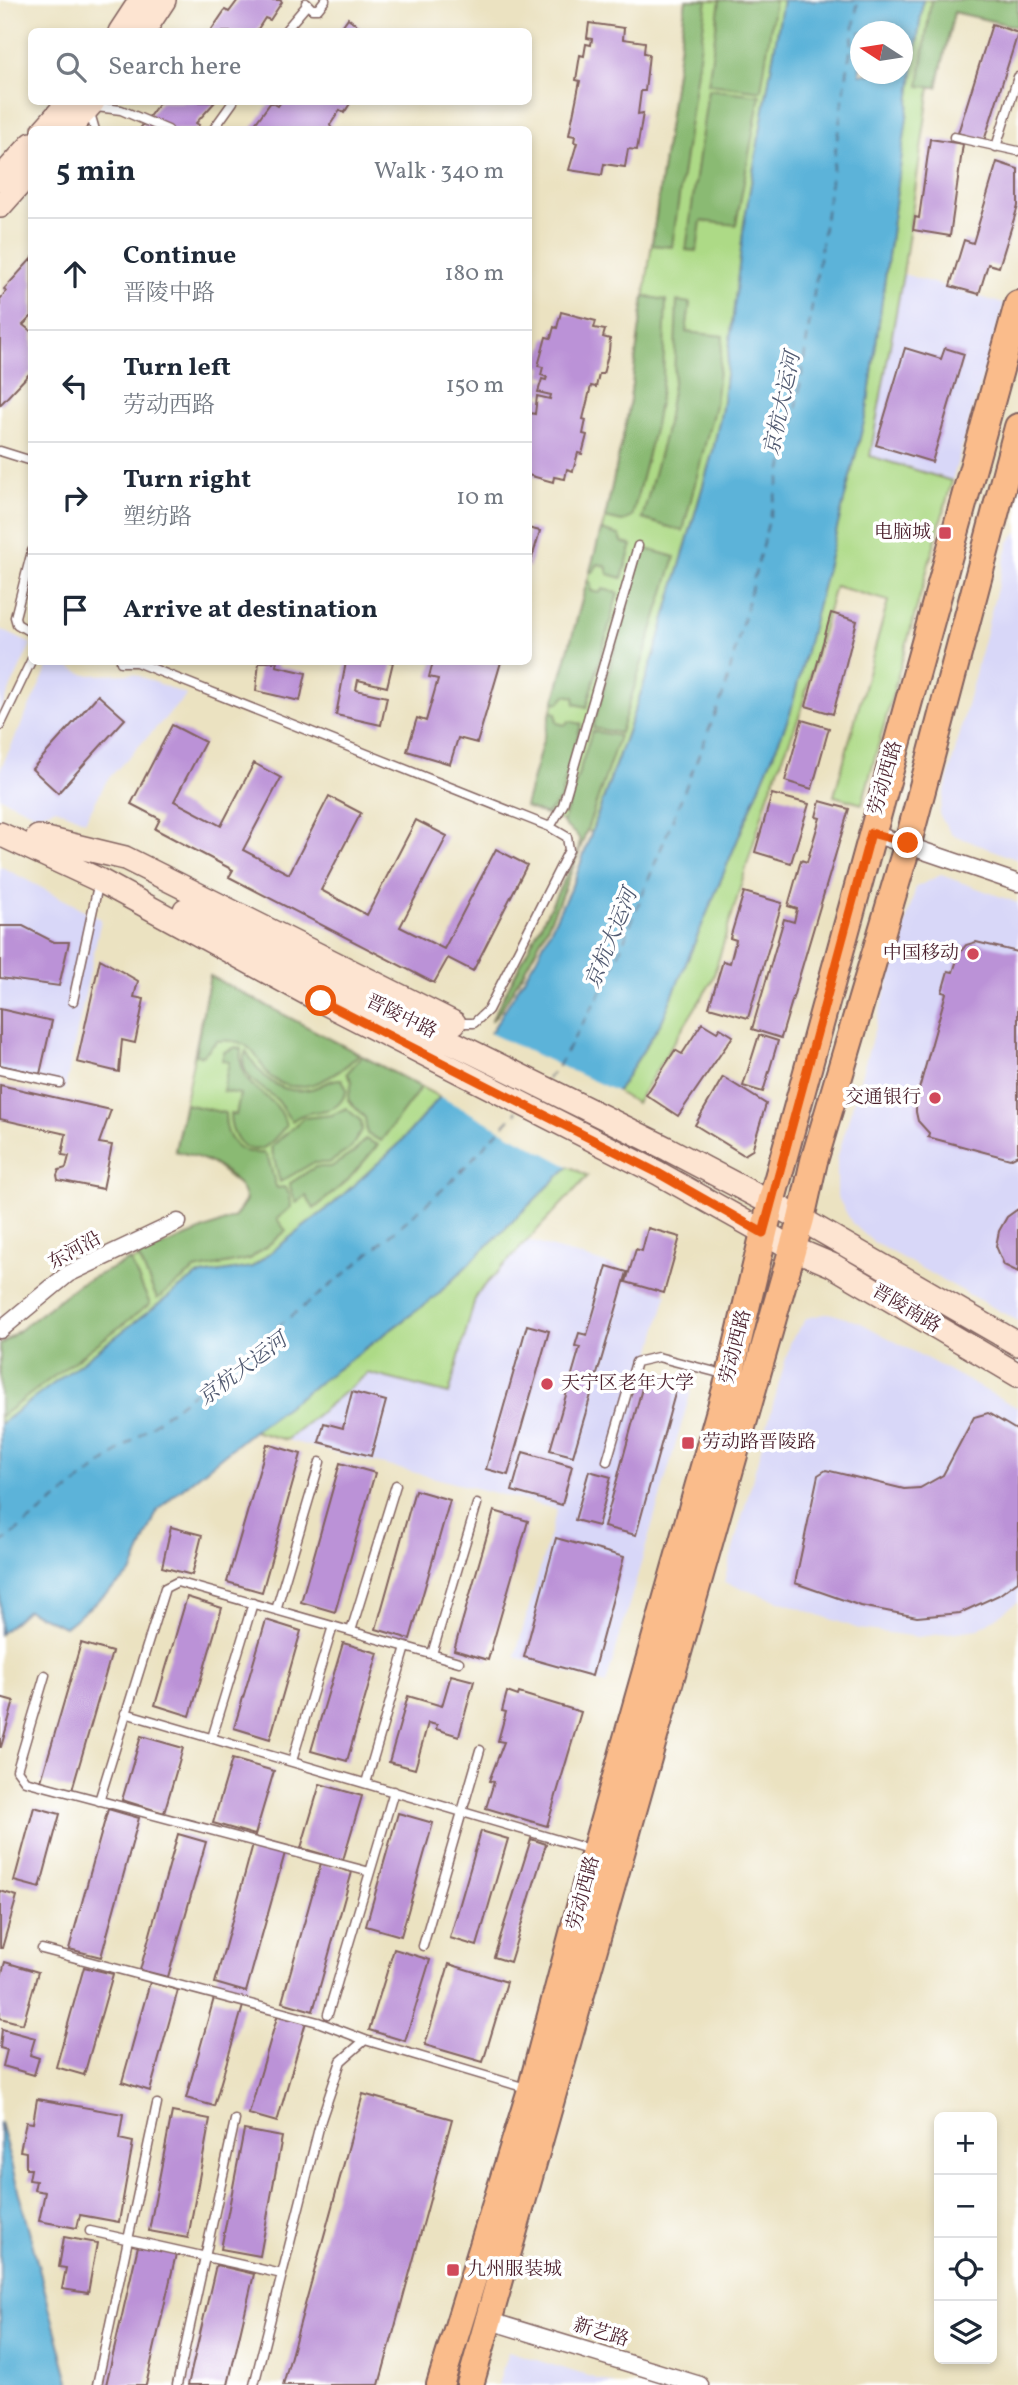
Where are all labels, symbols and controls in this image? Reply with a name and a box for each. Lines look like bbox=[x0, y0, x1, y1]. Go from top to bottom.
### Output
north arrow bbox=[850, 21, 913, 84]
search box bbox=[28, 28, 532, 105]
icon: search bbox=[52, 48, 90, 86]
text: Search here bbox=[108, 49, 241, 85]
text: 5 min bbox=[56, 151, 136, 193]
text: Walk · 340 m bbox=[374, 156, 504, 188]
text: Continue bbox=[123, 238, 236, 274]
icon: ahead bbox=[56, 255, 94, 293]
text: 180 m bbox=[445, 258, 504, 290]
text: 晋陵中路 bbox=[123, 278, 215, 310]
water label: 京杭大运河 bbox=[758, 346, 809, 458]
text: Turn left bbox=[123, 350, 231, 386]
icon: left bbox=[56, 367, 94, 405]
text: 150 m bbox=[446, 370, 504, 402]
text: 劳动西路 bbox=[123, 390, 215, 422]
text: Turn right bbox=[123, 462, 251, 498]
icon: right bbox=[56, 479, 94, 517]
text: 10 m bbox=[456, 482, 504, 514]
text: 塑纺路 bbox=[123, 502, 192, 534]
place label: 电脑城 bbox=[874, 520, 931, 546]
marker: 电脑城 bbox=[937, 525, 953, 541]
icon: arrive bbox=[56, 591, 94, 629]
text: Arrive at destination bbox=[123, 592, 378, 628]
street label: 劳动西路 bbox=[863, 738, 909, 818]
route end bbox=[892, 827, 923, 858]
water label: 京杭大运河 bbox=[579, 881, 647, 993]
place label: 中国移动 bbox=[883, 941, 959, 967]
marker: 中国移动 bbox=[965, 946, 981, 962]
route start bbox=[305, 985, 336, 1016]
street label: 晋陵中路 bbox=[361, 989, 441, 1045]
place label: 交通银行 bbox=[845, 1085, 921, 1111]
marker: 交通银行 bbox=[927, 1090, 943, 1106]
street label: 东河沿 bbox=[44, 1226, 106, 1276]
street label: 晋陵南路 bbox=[867, 1278, 945, 1340]
street label: 劳动西路 bbox=[714, 1307, 758, 1387]
water label: 京杭大运河 bbox=[192, 1324, 297, 1413]
place label: 天宁区老年大学 bbox=[561, 1371, 694, 1397]
marker: 天宁区老年大学 bbox=[539, 1376, 555, 1392]
place label: 劳动路晋陵路 bbox=[702, 1430, 816, 1456]
marker: 劳动路晋陵路 bbox=[680, 1435, 696, 1451]
street label: 劳动西路 bbox=[562, 1853, 606, 1933]
map controls bbox=[934, 2112, 997, 2364]
button: + bbox=[934, 2112, 997, 2175]
button: − bbox=[934, 2175, 997, 2238]
button: locate bbox=[934, 2238, 997, 2301]
place label: 九州服装城 bbox=[467, 2257, 562, 2283]
marker: 九州服装城 bbox=[445, 2262, 461, 2278]
button: layers bbox=[934, 2301, 997, 2364]
street label: 新艺路 bbox=[570, 2312, 632, 2354]

